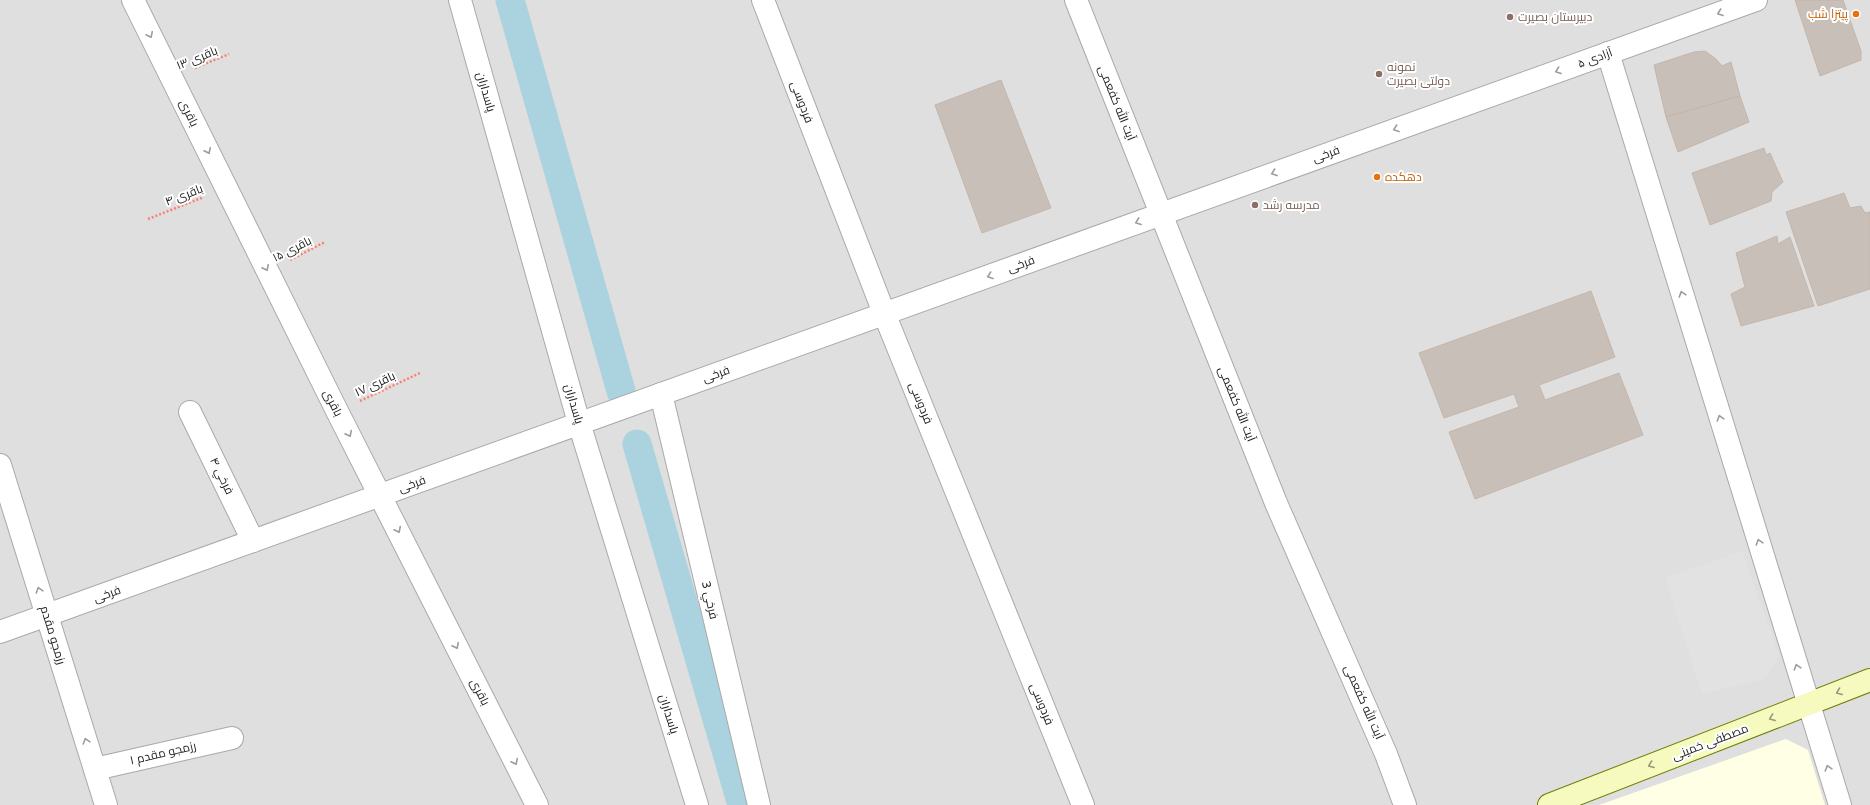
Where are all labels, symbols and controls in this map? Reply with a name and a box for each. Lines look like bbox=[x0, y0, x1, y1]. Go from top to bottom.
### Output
place label: پیتزا شب bbox=[1808, 7, 1849, 23]
one-way arrow bbox=[1716, 9, 1723, 17]
marker: پیتزا شب bbox=[1851, 9, 1861, 19]
place label: دبیرستان بصیرت bbox=[1518, 10, 1592, 24]
marker: دبیرستان بصیرت bbox=[1505, 12, 1515, 22]
one-way arrow bbox=[145, 31, 153, 38]
street label: باقری ۱۳ bbox=[174, 43, 220, 73]
street label: آزادی ۵ bbox=[1576, 45, 1615, 71]
place label: نمونه دولتی بصیرت bbox=[1387, 60, 1450, 88]
street label: آیت الله کفعمی bbox=[1096, 63, 1140, 143]
one-way arrow bbox=[1554, 67, 1561, 75]
marker: نمونه دولتی بصیرت bbox=[1374, 69, 1384, 79]
street label: پاسداران bbox=[472, 71, 499, 115]
street label: فردوسی bbox=[788, 79, 816, 125]
street label: باقری bbox=[176, 97, 202, 129]
one-way arrow bbox=[1393, 125, 1400, 133]
street label: فرخی bbox=[1310, 143, 1342, 165]
one-way arrow bbox=[203, 147, 211, 155]
one-way arrow bbox=[1271, 169, 1278, 177]
place label: دهکده bbox=[1385, 170, 1422, 184]
marker: دهکده bbox=[1372, 172, 1382, 182]
street label: باقری ۴ bbox=[163, 181, 205, 209]
place label: مدرسه رشد bbox=[1263, 198, 1320, 212]
marker: مدرسه رشد bbox=[1250, 200, 1260, 210]
one-way arrow bbox=[1135, 217, 1142, 226]
street label: باقری ۱۵ bbox=[270, 233, 314, 265]
street label: فرخی bbox=[1005, 253, 1037, 275]
one-way arrow bbox=[261, 264, 269, 271]
one-way arrow bbox=[986, 271, 993, 279]
one-way arrow bbox=[1678, 291, 1687, 298]
street label: فرخی bbox=[700, 363, 732, 385]
street label: آیت الله کفعمی bbox=[1216, 364, 1260, 444]
street label: باقری ۱۷ bbox=[353, 369, 397, 399]
street label: فردوسی bbox=[906, 380, 936, 426]
street label: پاسداران bbox=[560, 383, 587, 427]
street label: باقری bbox=[320, 387, 346, 419]
one-way arrow bbox=[1716, 415, 1725, 422]
one-way arrow bbox=[344, 430, 352, 437]
street label: فرخي ۴ bbox=[204, 455, 237, 498]
street label: فرخی bbox=[396, 473, 428, 495]
one-way arrow bbox=[393, 526, 400, 533]
one-way arrow bbox=[1755, 539, 1764, 546]
street label: فرخي 3 bbox=[696, 580, 721, 621]
street label: فرخی bbox=[91, 583, 123, 605]
one-way arrow bbox=[35, 587, 44, 594]
street label: رزمجو مقدم bbox=[36, 604, 69, 666]
one-way arrow bbox=[451, 642, 459, 649]
street label: آیت الله کفعمی bbox=[1341, 662, 1388, 742]
one-way arrow bbox=[1793, 663, 1802, 670]
street label: باقری bbox=[467, 676, 493, 708]
street label: فردوسی bbox=[1027, 681, 1057, 727]
one-way arrow bbox=[1836, 688, 1843, 696]
street label: پاسداران bbox=[654, 692, 682, 737]
one-way arrow bbox=[1769, 714, 1776, 722]
street label: مصطفی خمینی bbox=[1670, 721, 1750, 763]
one-way arrow bbox=[82, 738, 91, 745]
street label: رزمجو مقدم ۱ bbox=[129, 739, 198, 768]
one-way arrow bbox=[510, 758, 518, 765]
one-way arrow bbox=[1648, 761, 1655, 769]
one-way arrow bbox=[1824, 764, 1833, 771]

